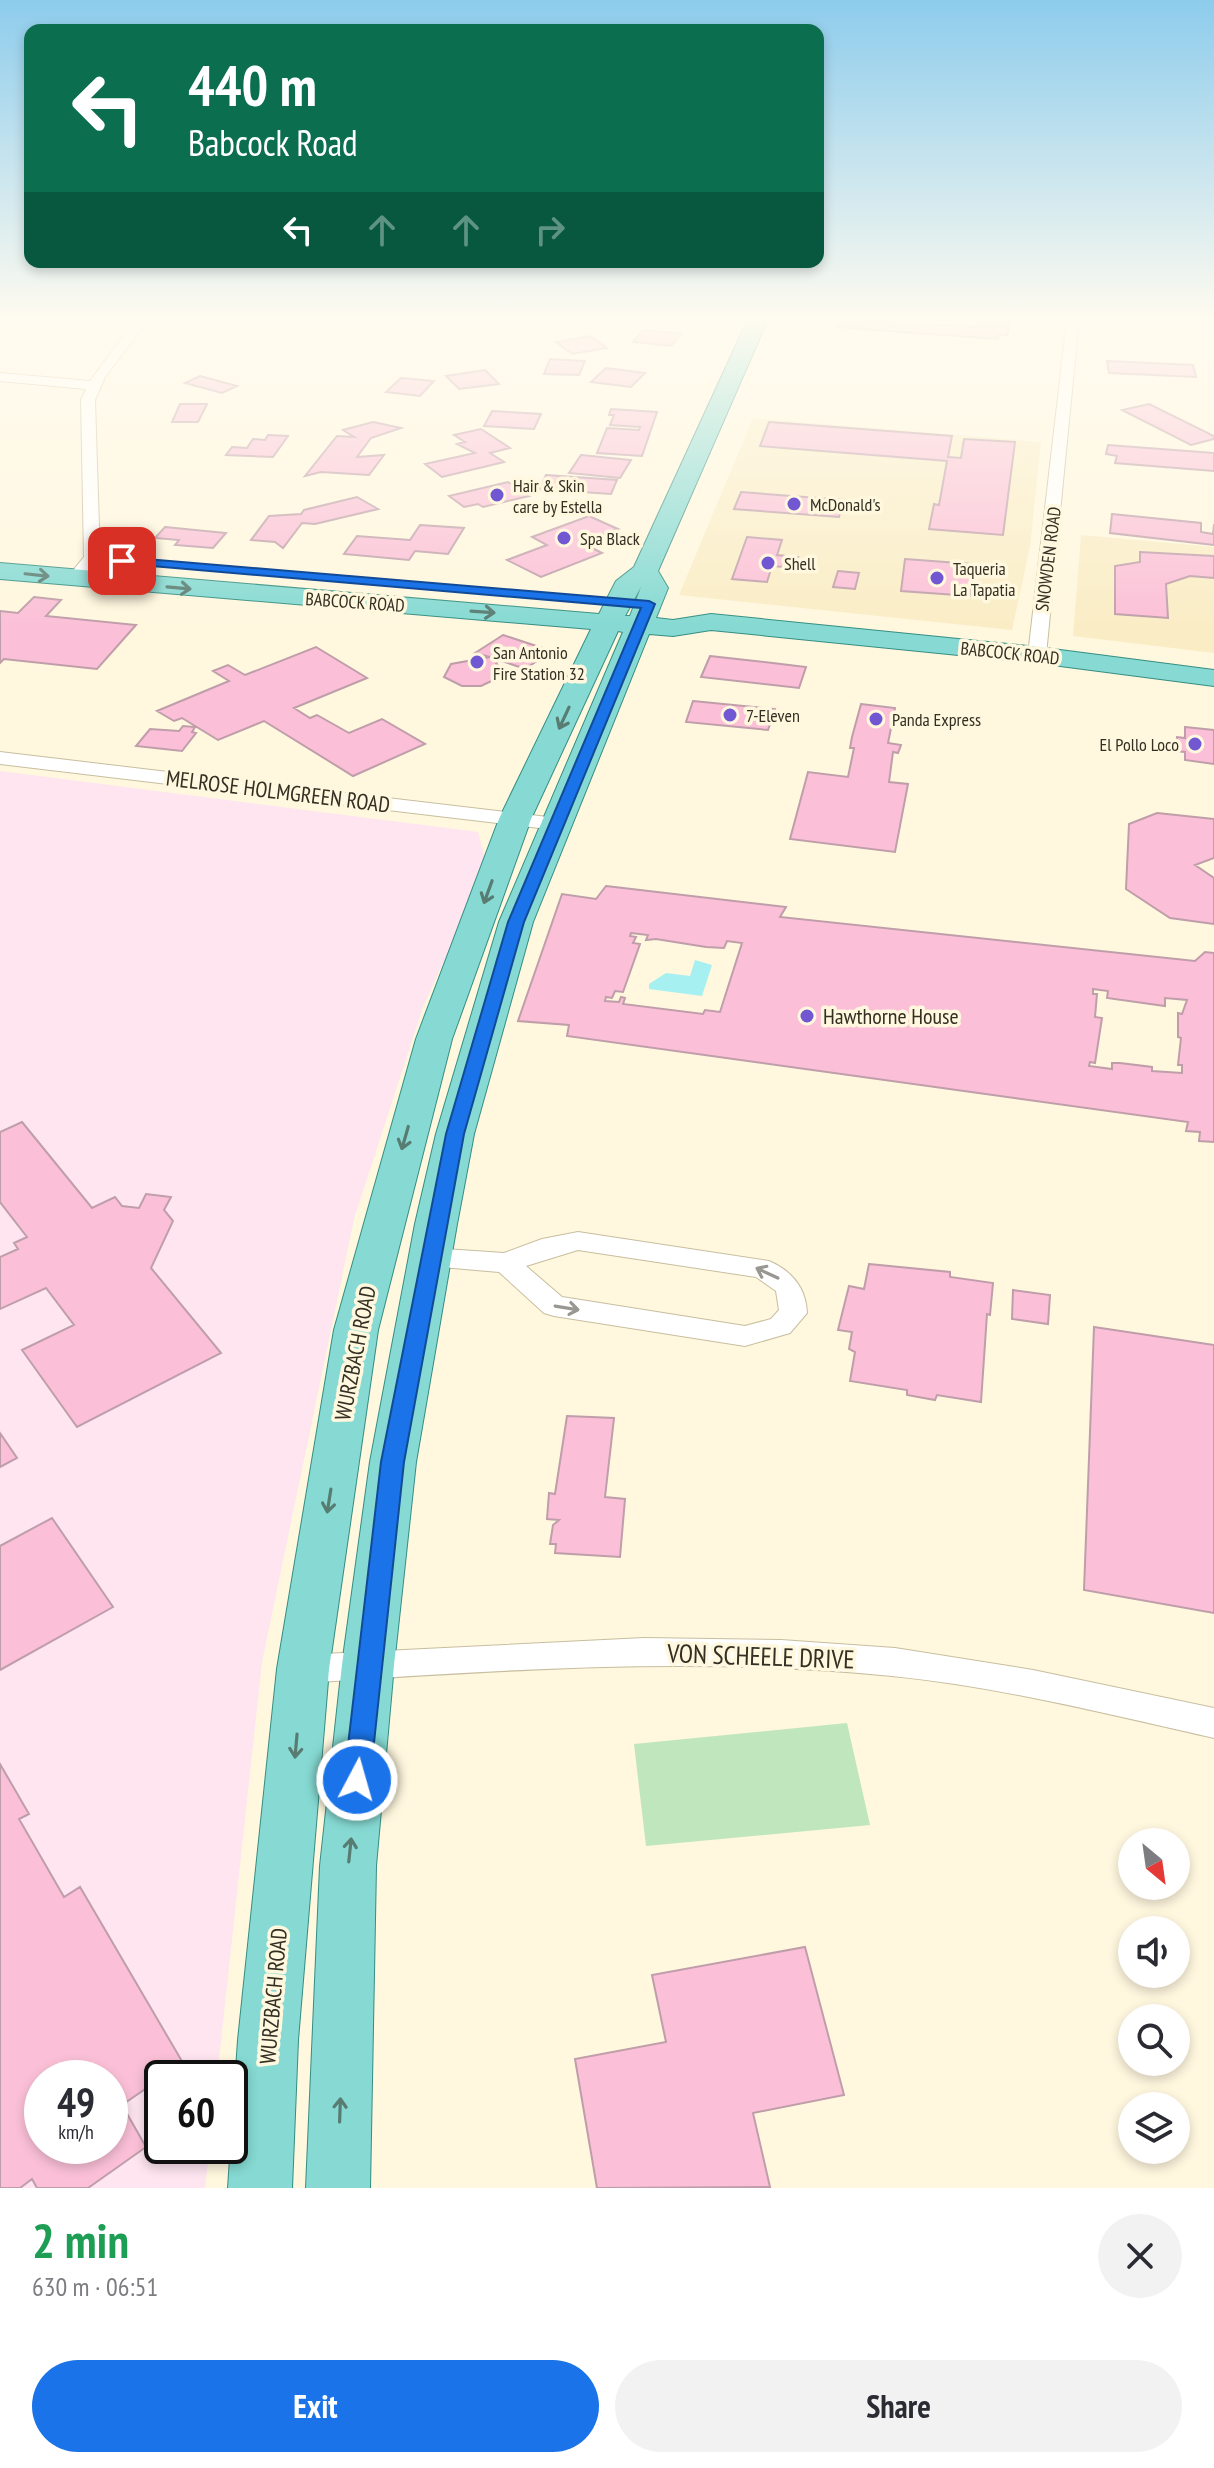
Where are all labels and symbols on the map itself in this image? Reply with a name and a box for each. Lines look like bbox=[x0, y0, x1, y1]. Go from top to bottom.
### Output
place label: Hair & Skin care by Estella bbox=[513, 474, 602, 518]
marker: Hair & Skin care by Estella bbox=[488, 486, 506, 504]
place label: McDonald's bbox=[810, 493, 881, 516]
marker: McDonald's bbox=[785, 495, 803, 513]
street label: SNOWDEN ROAD bbox=[1030, 505, 1066, 613]
pin bbox=[88, 527, 156, 595]
place label: Spa Black bbox=[580, 527, 640, 550]
marker: Spa Black bbox=[555, 529, 573, 547]
place label: Shell bbox=[784, 552, 816, 575]
marker: Shell bbox=[759, 554, 777, 572]
place label: Taqueria La Tapatia bbox=[953, 557, 1016, 601]
one-way arrow bbox=[23, 568, 50, 583]
marker: Taqueria La Tapatia bbox=[928, 569, 946, 587]
one-way arrow bbox=[166, 581, 192, 596]
street label: BABCOCK ROAD bbox=[305, 587, 405, 617]
one-way arrow bbox=[469, 605, 496, 620]
street label: BABCOCK ROAD bbox=[959, 636, 1061, 670]
place label: San Antonio Fire Station 32 bbox=[493, 641, 585, 685]
marker: San Antonio Fire Station 32 bbox=[468, 653, 486, 671]
place label: 7-Eleven bbox=[746, 704, 800, 727]
one-way arrow bbox=[556, 705, 571, 729]
marker: 7-Eleven bbox=[721, 706, 739, 724]
place label: Panda Express bbox=[892, 708, 981, 731]
marker: Panda Express bbox=[867, 710, 885, 728]
place label: El Pollo Loco bbox=[1100, 733, 1179, 756]
marker: El Pollo Loco bbox=[1186, 735, 1204, 753]
street label: MELROSE HOLMGREEN ROAD bbox=[164, 763, 392, 819]
one-way arrow bbox=[480, 879, 494, 904]
place label: Hawthorne House bbox=[823, 1002, 959, 1030]
marker: Hawthorne House bbox=[798, 1007, 816, 1025]
one-way arrow bbox=[397, 1125, 412, 1151]
one-way arrow bbox=[756, 1265, 780, 1280]
street label: WURZBACH ROAD bbox=[328, 1283, 382, 1423]
one-way arrow bbox=[554, 1301, 579, 1316]
one-way arrow bbox=[321, 1487, 336, 1513]
street label: VON SCHEELE DRIVE bbox=[666, 1636, 855, 1676]
one-way arrow bbox=[288, 1733, 303, 1759]
position arrow bbox=[315, 1738, 399, 1822]
north arrow bbox=[1118, 1828, 1190, 1900]
one-way arrow bbox=[343, 1837, 358, 1864]
street label: WURZBACH ROAD bbox=[253, 1927, 293, 2065]
speed limit sign: 60 bbox=[144, 2060, 248, 2164]
one-way arrow bbox=[333, 2097, 348, 2124]

